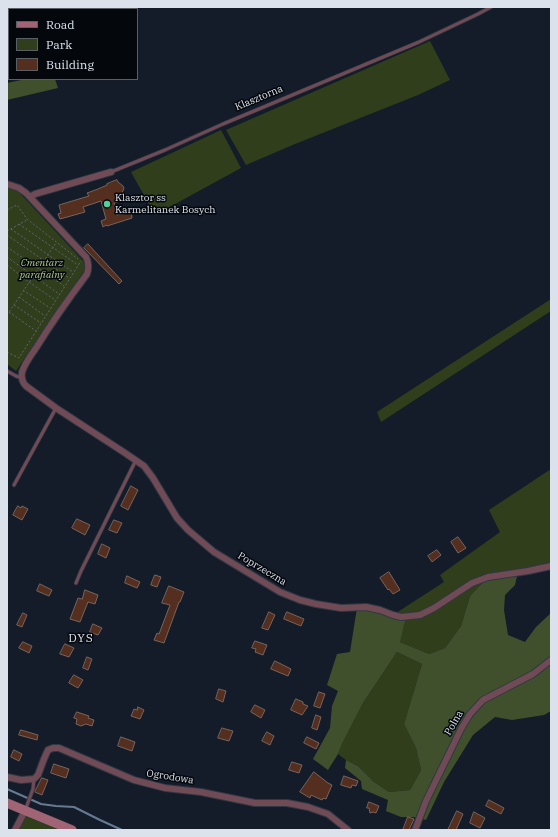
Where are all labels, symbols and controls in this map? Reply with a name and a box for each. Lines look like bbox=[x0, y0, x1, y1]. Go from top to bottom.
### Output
legend bbox=[8, 8, 138, 80]
text: Road bbox=[46, 17, 75, 32]
text: Park bbox=[46, 37, 72, 52]
text: Building bbox=[46, 57, 94, 72]
street label: Klasztorna bbox=[233, 83, 285, 113]
place label: Klasztor ss Karmelitanek Bosych bbox=[115, 192, 216, 216]
marker: Klasztor ss Karmelitanek Bosych bbox=[102, 199, 112, 209]
park label: Cmentarz parafialny bbox=[20, 257, 64, 280]
street label: Poprzeczna bbox=[235, 550, 289, 588]
district label: DYS bbox=[68, 632, 94, 646]
street label: Polna bbox=[442, 709, 466, 737]
street label: Ogrodowa bbox=[146, 767, 194, 787]

